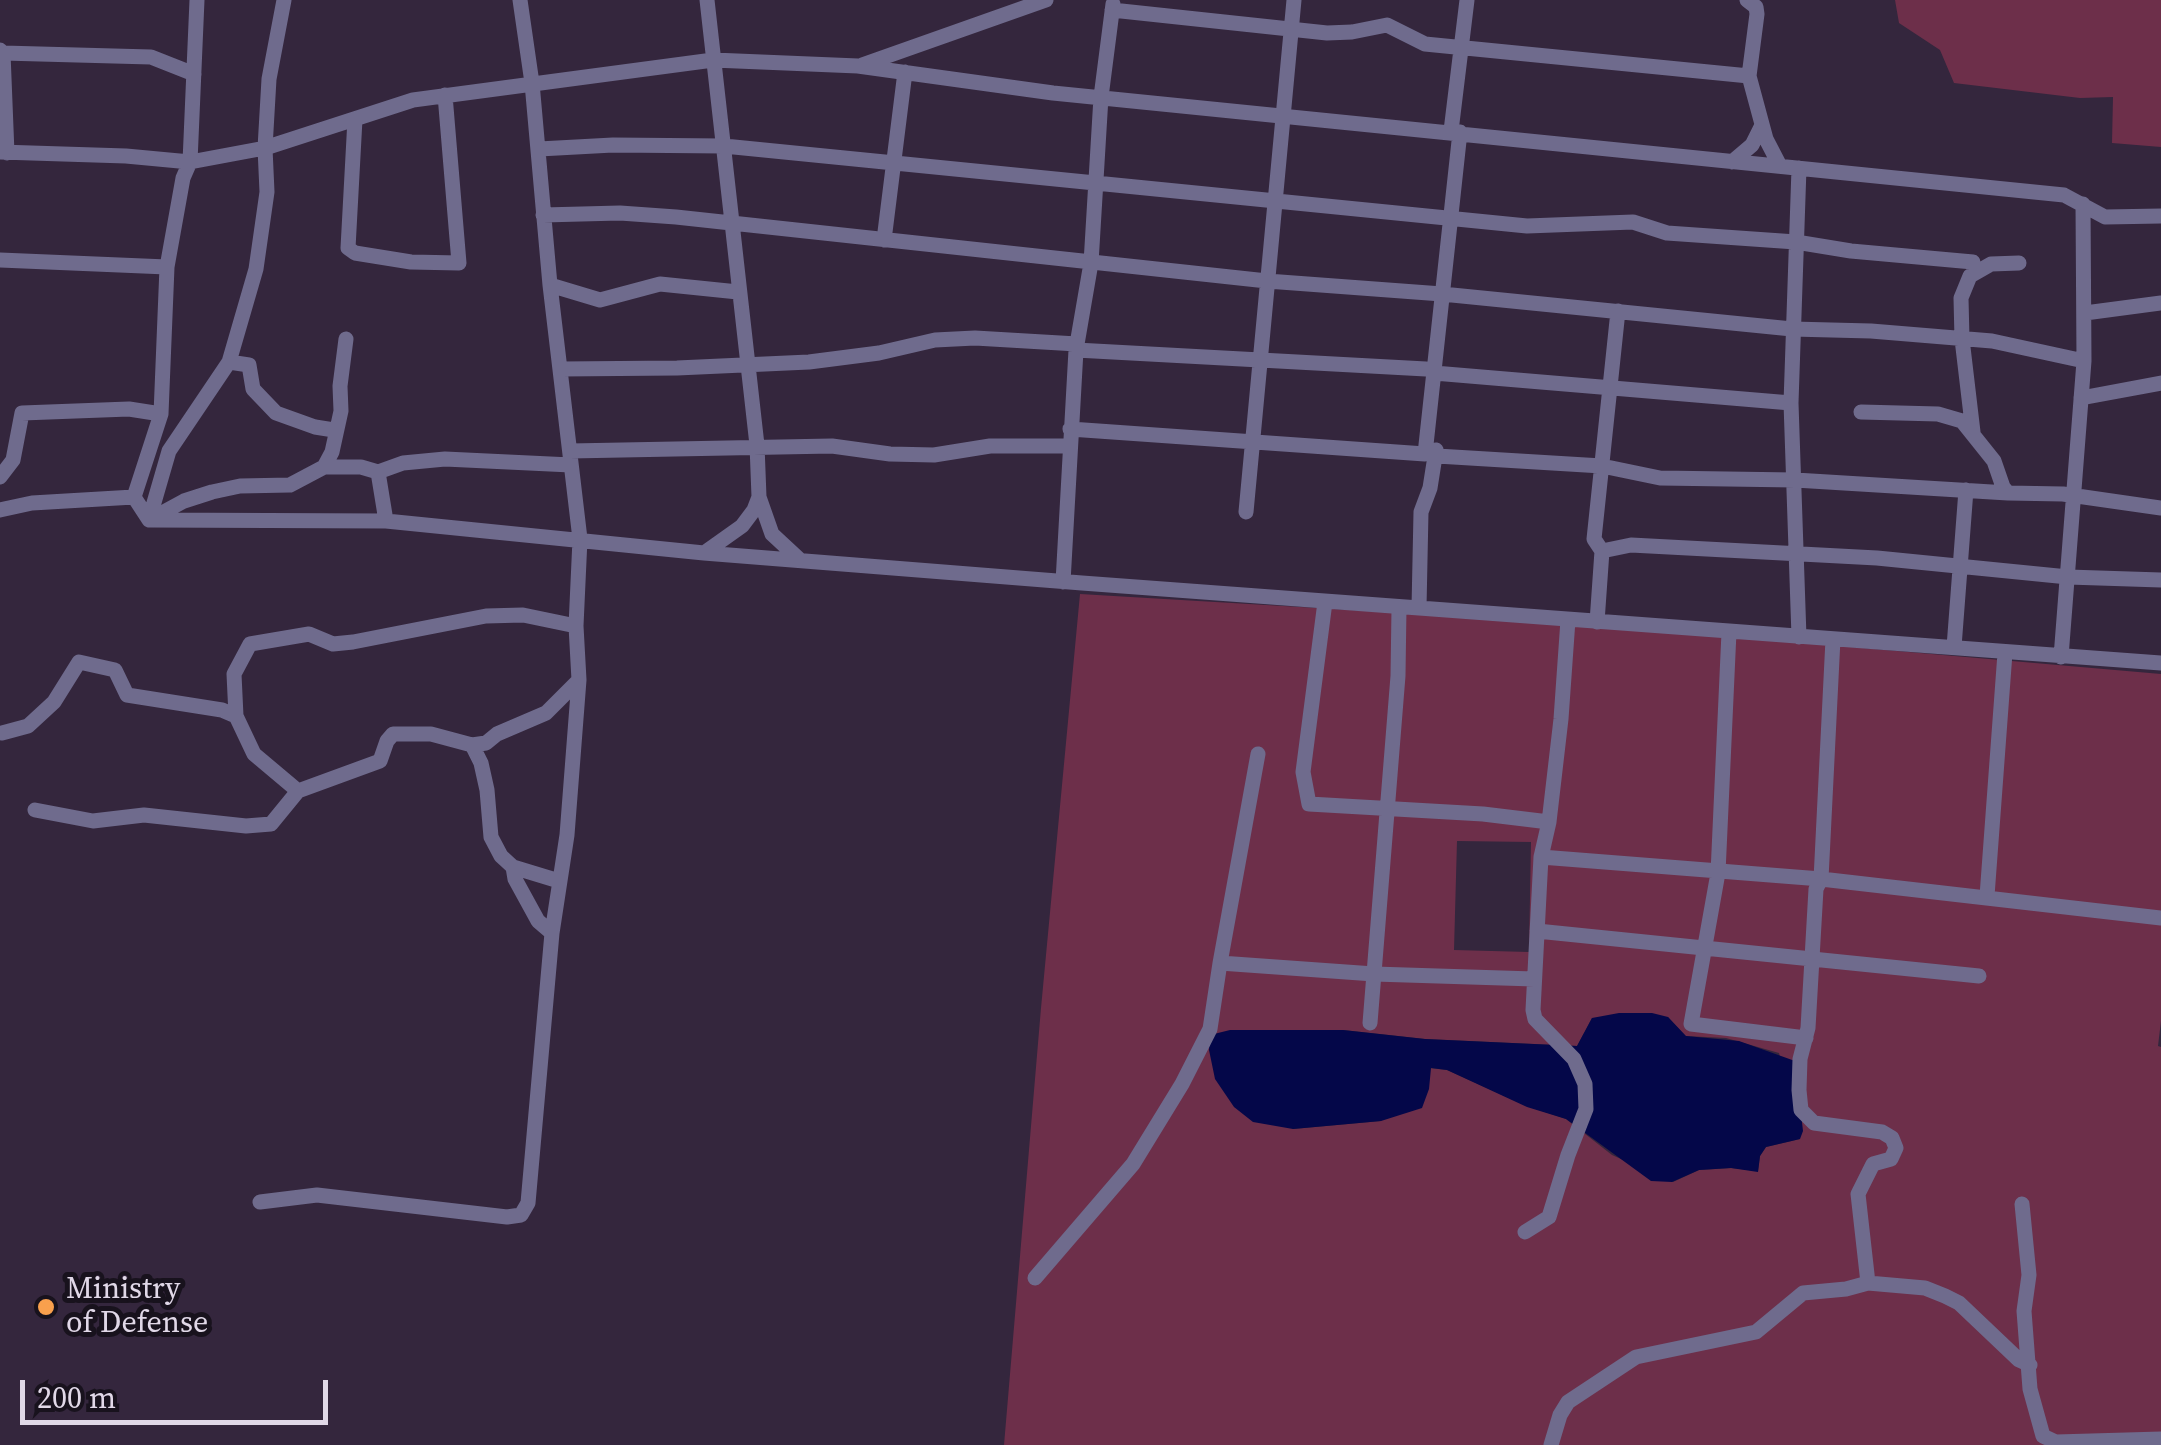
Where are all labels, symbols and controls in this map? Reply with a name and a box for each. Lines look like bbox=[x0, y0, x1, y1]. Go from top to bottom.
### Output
place label: Ministry of Defense bbox=[66, 1272, 208, 1342]
marker: Ministry of Defense bbox=[35, 1296, 57, 1318]
scale bar bbox=[25, 1360, 332, 1422]
text: 200 m bbox=[37, 1377, 116, 1418]

